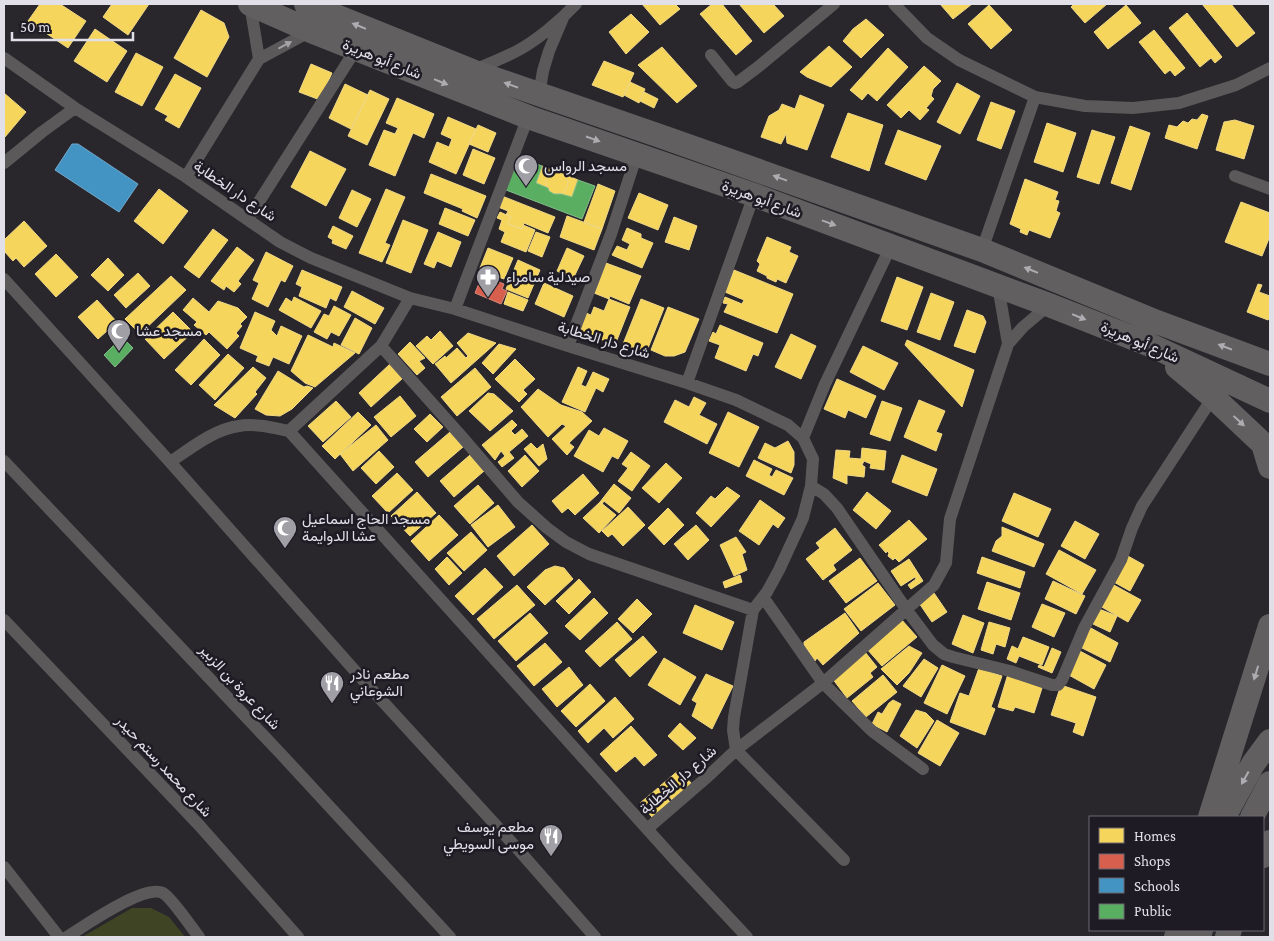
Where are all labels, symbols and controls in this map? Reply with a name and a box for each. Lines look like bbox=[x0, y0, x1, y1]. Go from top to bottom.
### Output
scale bar bbox=[12, 10, 134, 42]
text: 50 m bbox=[20, 19, 50, 35]
one-way arrow bbox=[352, 21, 367, 29]
street label: شارع أبو هريرة bbox=[339, 36, 424, 85]
one-way arrow bbox=[278, 41, 292, 49]
one-way arrow bbox=[434, 78, 449, 86]
one-way arrow bbox=[503, 81, 518, 88]
one-way arrow bbox=[586, 135, 601, 143]
mosque icon: مسجد الرواس bbox=[513, 153, 539, 187]
street label: شارع دار الخطابة bbox=[189, 158, 279, 227]
place label: مسجد الرواس bbox=[544, 158, 627, 176]
one-way arrow bbox=[772, 174, 787, 182]
street label: شارع أبو هريرة bbox=[719, 177, 804, 224]
one-way arrow bbox=[821, 220, 836, 227]
pharmacy icon: صيدلية سامراء bbox=[475, 264, 501, 298]
one-way arrow bbox=[1024, 266, 1038, 274]
place label: صيدلية سامراء bbox=[506, 269, 590, 286]
one-way arrow bbox=[1072, 313, 1086, 321]
mosque icon: مسجد عشا bbox=[106, 318, 132, 352]
street label: شارع دار الخطابة bbox=[555, 318, 652, 365]
street label: شارع أبو هريرة bbox=[1097, 318, 1182, 368]
place label: مسجد عشا bbox=[136, 323, 202, 340]
one-way arrow bbox=[1217, 343, 1232, 350]
one-way arrow bbox=[1232, 415, 1244, 427]
place label: مسجد الحاج اسماعيل عشا الدوايمة bbox=[302, 511, 430, 545]
mosque icon: مسجد الحاج اسماعيل عشا الدوايمة bbox=[272, 515, 298, 549]
street label: شارع عروة بن الزبير bbox=[194, 640, 284, 735]
one-way arrow bbox=[1251, 665, 1259, 680]
place label: مطعم نادر الشوعاني bbox=[349, 666, 410, 704]
restaurant icon: مطعم نادر الشوعاني bbox=[319, 670, 345, 704]
street label: شارع محمد رستم حيدر bbox=[110, 711, 215, 822]
street label: شارع دار الخطابة bbox=[637, 742, 722, 820]
one-way arrow bbox=[1241, 771, 1250, 785]
legend bbox=[1089, 816, 1264, 931]
place label: مطعم يوسف موسى السويطي bbox=[443, 819, 534, 857]
restaurant icon: مطعم يوسف موسى السويطي bbox=[538, 823, 564, 857]
text: Homes bbox=[1134, 828, 1176, 844]
text: Shops bbox=[1134, 853, 1170, 870]
text: Schools bbox=[1134, 878, 1180, 894]
text: Public bbox=[1134, 903, 1172, 919]

